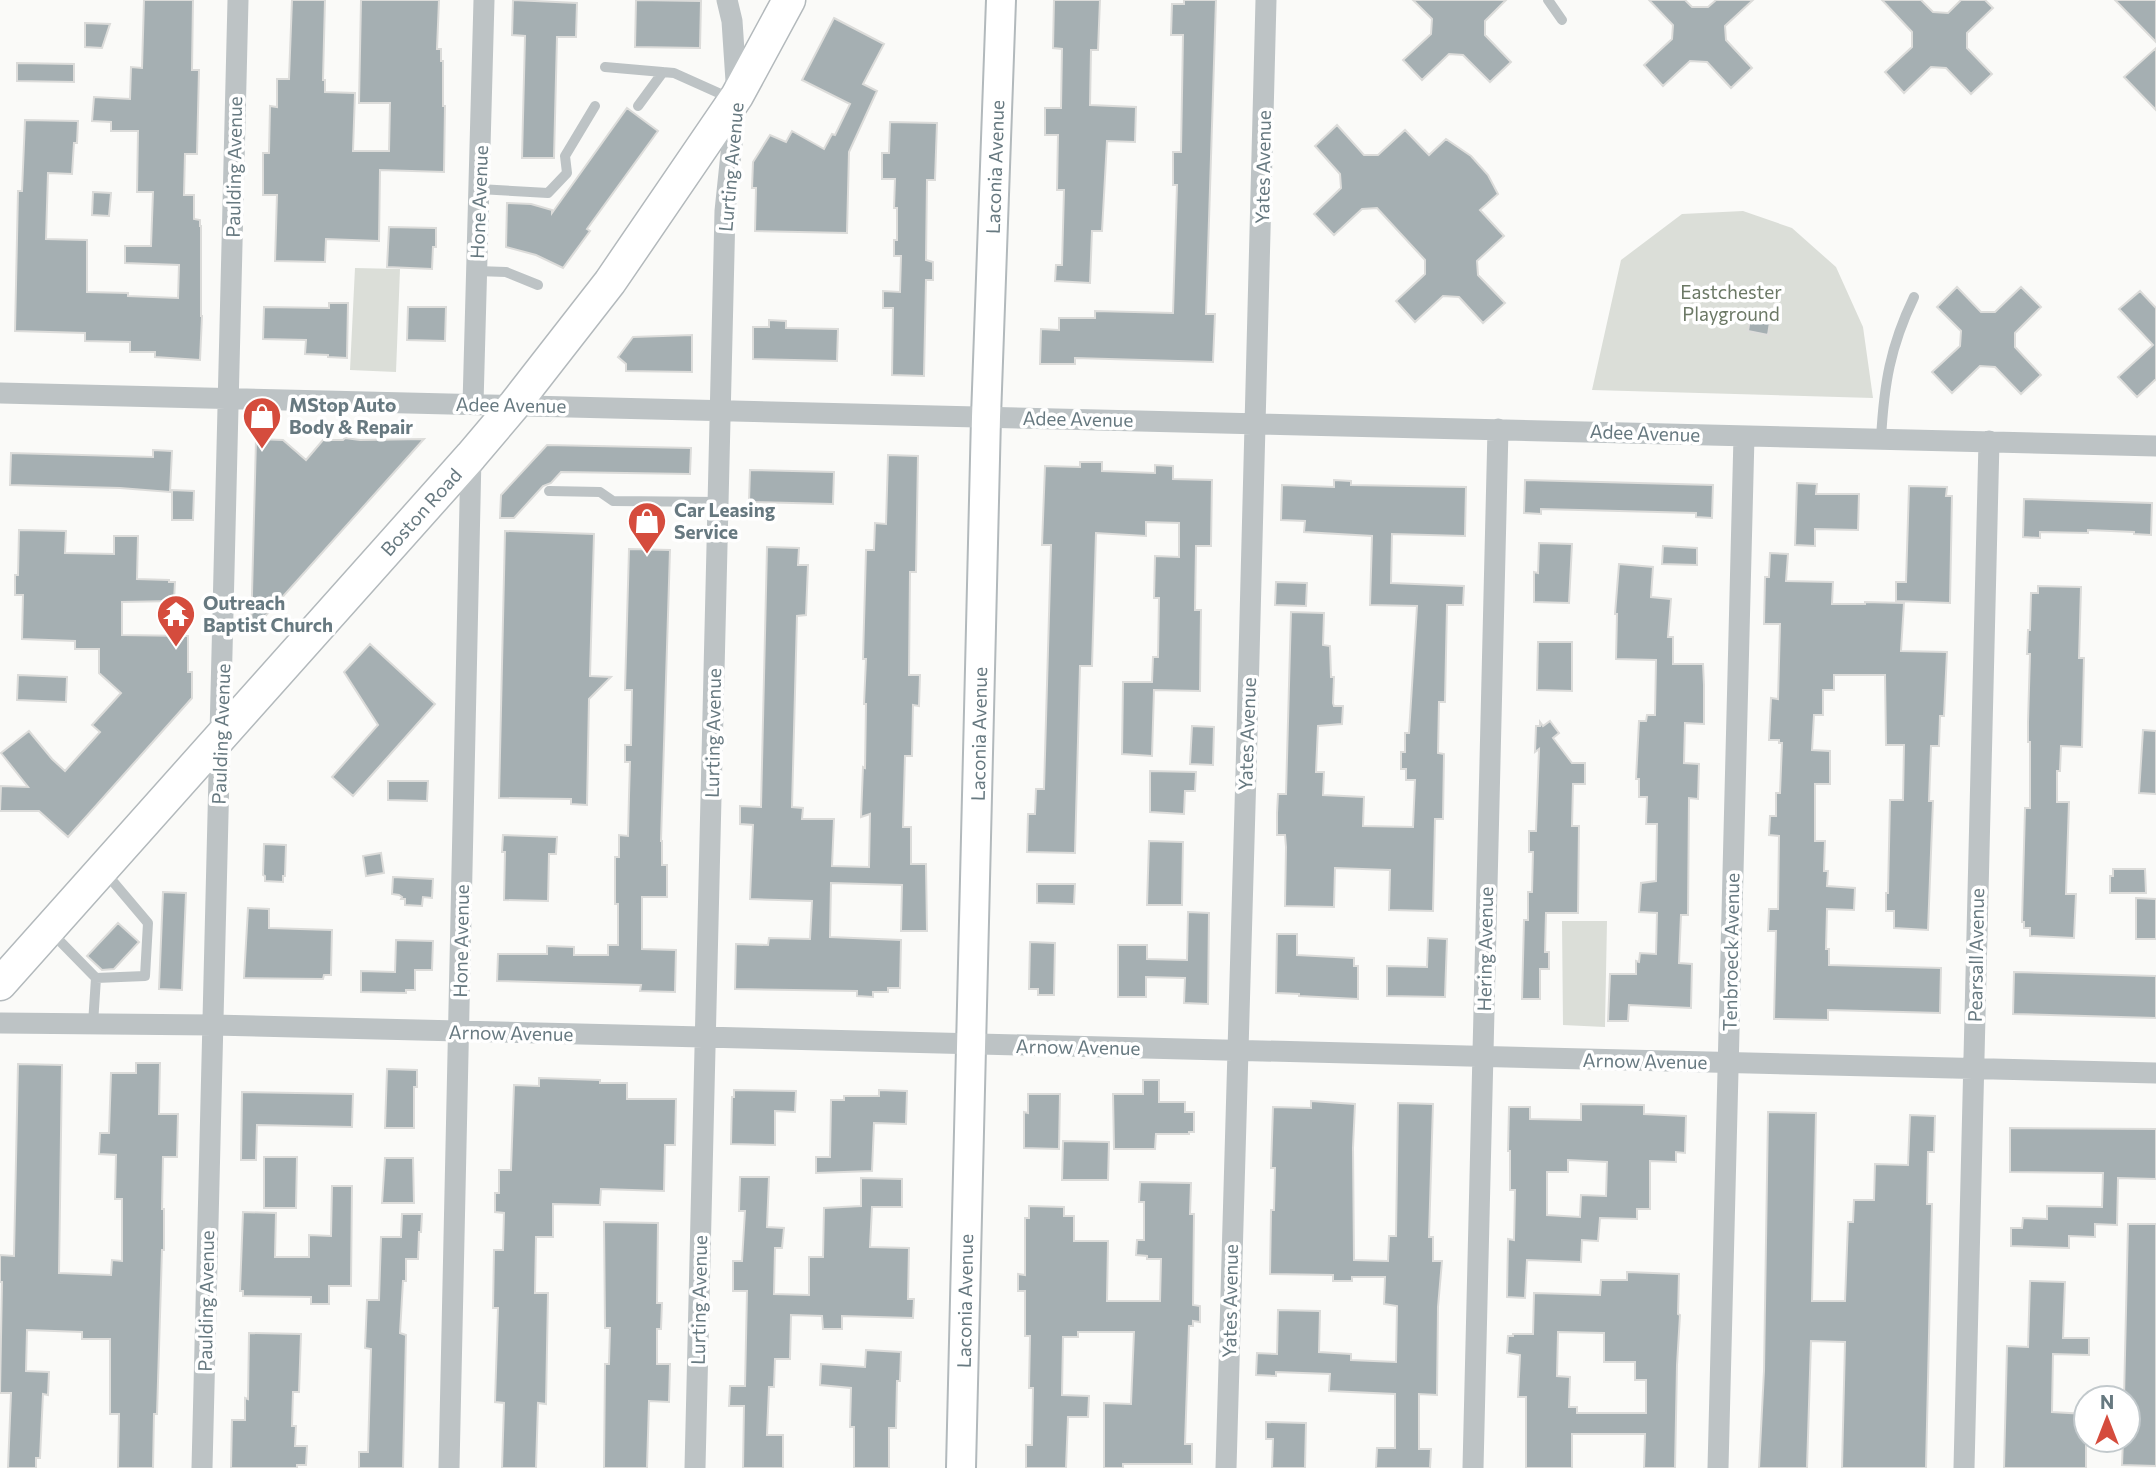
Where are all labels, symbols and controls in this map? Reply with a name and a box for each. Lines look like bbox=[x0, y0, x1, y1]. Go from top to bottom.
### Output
street label: Paulding Avenue bbox=[221, 96, 246, 238]
street label: Laconia Avenue bbox=[981, 99, 1008, 234]
street label: Lurting Avenue bbox=[713, 101, 748, 233]
street label: Yates Avenue bbox=[1250, 110, 1275, 224]
street label: Hone Avenue bbox=[465, 145, 492, 259]
park label: Eastchester Playground bbox=[1680, 280, 1782, 325]
street label: Adee Avenue bbox=[455, 392, 567, 417]
place label: MStop Auto Body & Repair bbox=[289, 393, 413, 438]
shop icon: MStop Auto Body & Repair bbox=[241, 395, 283, 450]
street label: Adee Avenue bbox=[1022, 406, 1134, 431]
street label: Adee Avenue bbox=[1589, 419, 1701, 446]
street label: Boston Road bbox=[375, 463, 466, 560]
place label: Car Leasing Service bbox=[674, 498, 776, 543]
shop icon: Car Leasing Service bbox=[626, 500, 668, 555]
place label: Outreach Baptist Church bbox=[203, 591, 333, 636]
temple icon: Outreach Baptist Church bbox=[155, 593, 197, 648]
street label: Paulding Avenue bbox=[207, 663, 234, 805]
street label: Laconia Avenue bbox=[966, 667, 991, 801]
street label: Lurting Avenue bbox=[700, 668, 725, 798]
street label: Yates Avenue bbox=[1233, 677, 1260, 791]
street label: Tenbroeck Avenue bbox=[1718, 873, 1743, 1031]
street label: Hone Avenue bbox=[448, 884, 473, 998]
street label: Hering Avenue bbox=[1472, 886, 1497, 1012]
street label: Pearsall Avenue bbox=[1963, 888, 1988, 1022]
street label: Arnow Avenue bbox=[448, 1020, 574, 1045]
street label: Arnow Avenue bbox=[1015, 1034, 1141, 1059]
street label: Arnow Avenue bbox=[1582, 1048, 1708, 1073]
street label: Paulding Avenue bbox=[193, 1230, 218, 1372]
street label: Laconia Avenue bbox=[952, 1234, 977, 1368]
street label: Lurting Avenue bbox=[686, 1235, 711, 1365]
street label: Yates Avenue bbox=[1217, 1244, 1242, 1358]
north arrow bbox=[2072, 1384, 2142, 1454]
text: N bbox=[2100, 1390, 2114, 1413]

